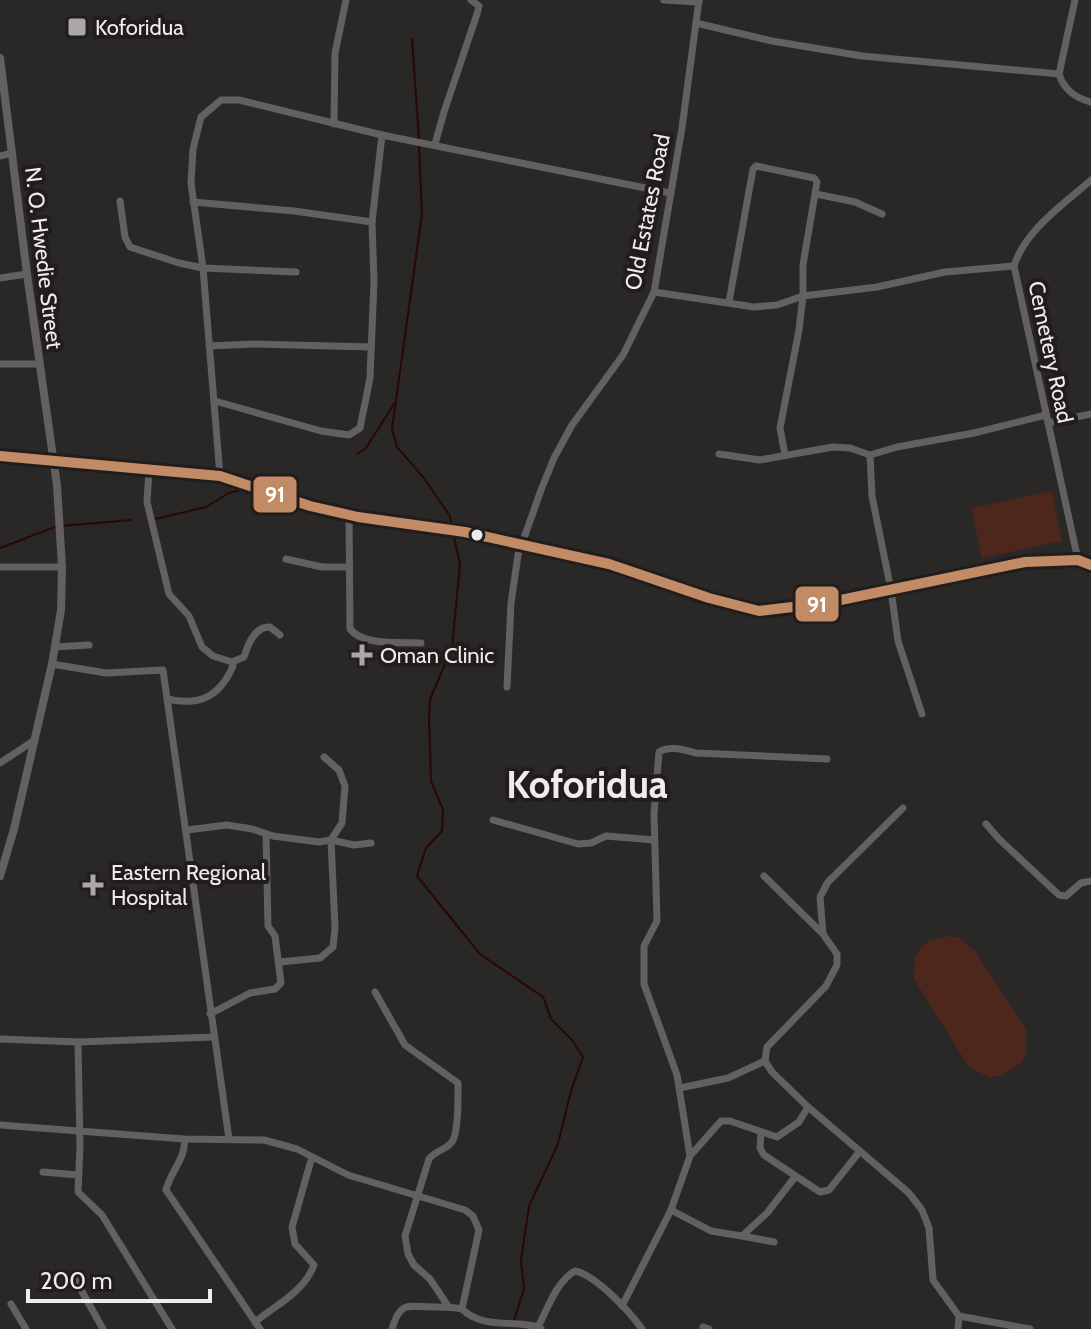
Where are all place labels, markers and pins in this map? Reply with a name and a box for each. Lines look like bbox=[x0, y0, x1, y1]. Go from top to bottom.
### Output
place label: Koforidua bbox=[95, 14, 184, 41]
marker: Koforidua bbox=[66, 16, 88, 38]
unlabelled marker bbox=[469, 527, 485, 543]
place label: Oman Clinic bbox=[380, 642, 494, 669]
marker: Oman Clinic bbox=[351, 644, 373, 666]
place label: Eastern Regional Hospital bbox=[111, 859, 267, 911]
marker: Eastern Regional Hospital bbox=[82, 874, 104, 896]

